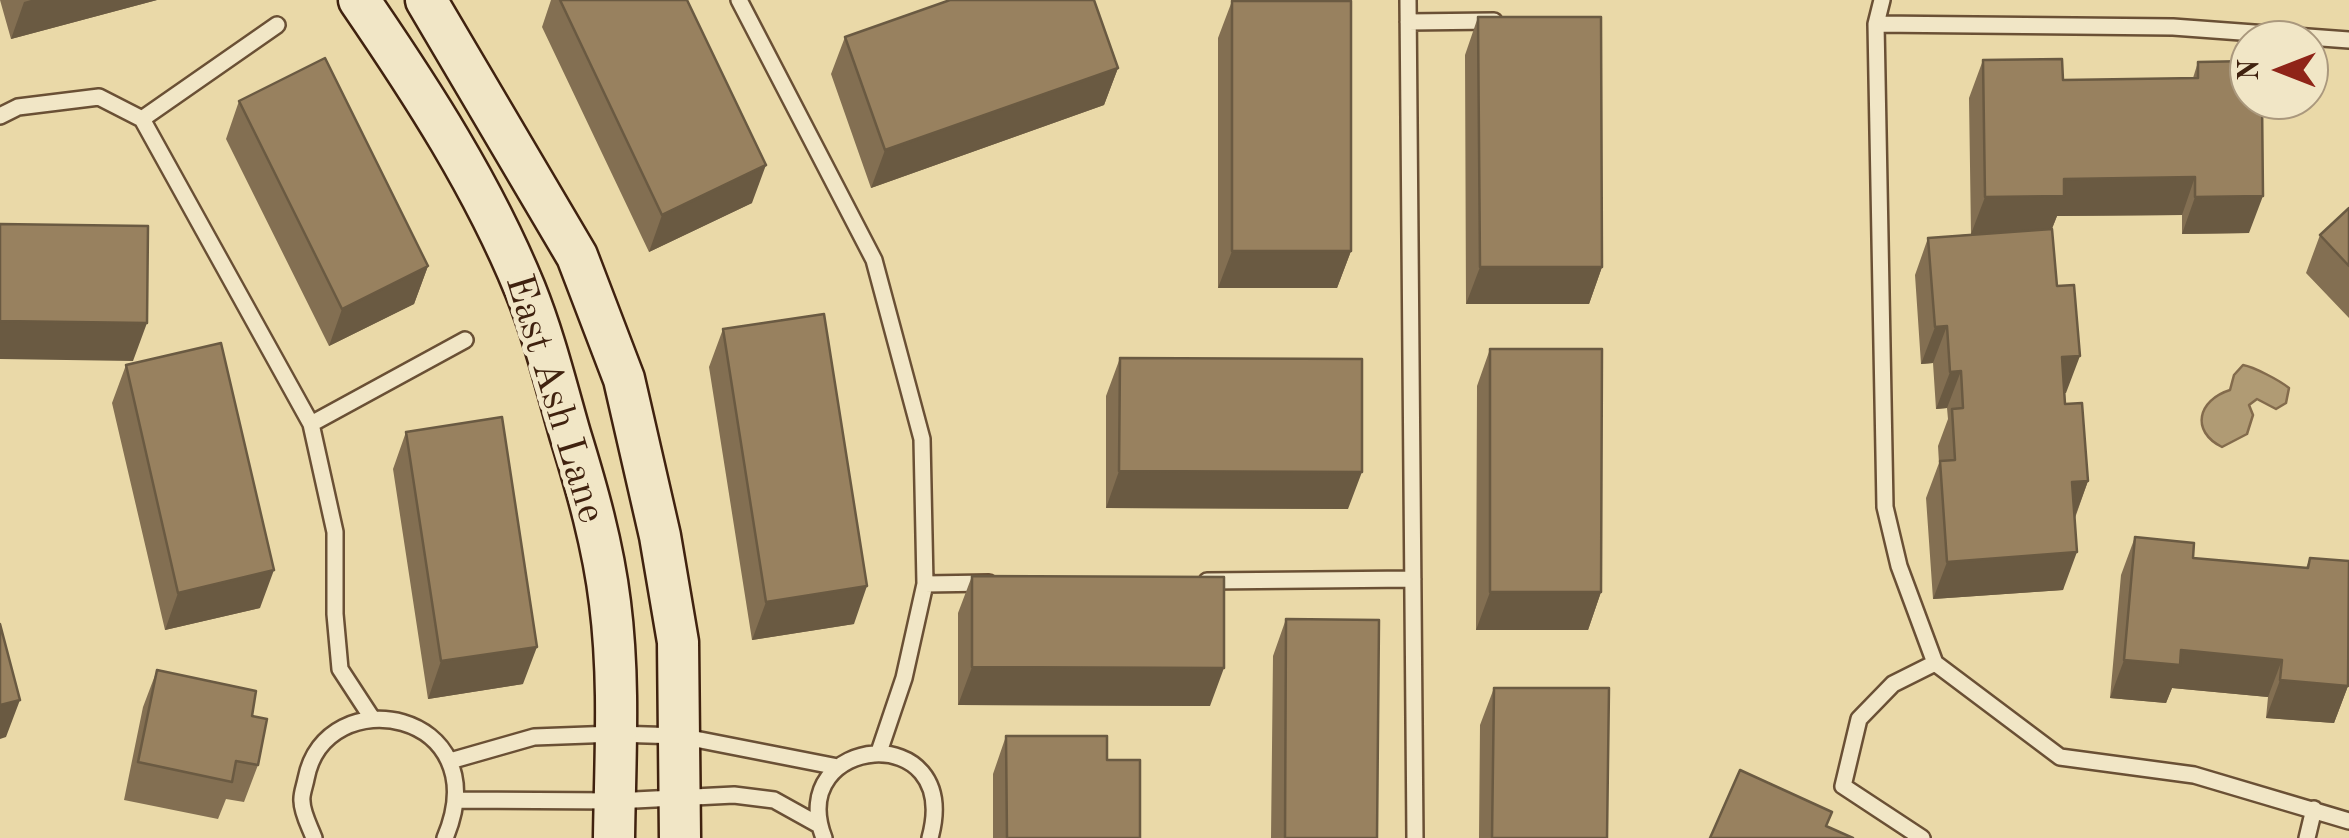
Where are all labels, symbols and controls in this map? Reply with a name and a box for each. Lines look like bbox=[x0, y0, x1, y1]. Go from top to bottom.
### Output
north arrow bbox=[2229, 20, 2329, 120]
text: N bbox=[2237, 59, 2265, 81]
street label: East Ash Lane bbox=[493, 269, 615, 529]

